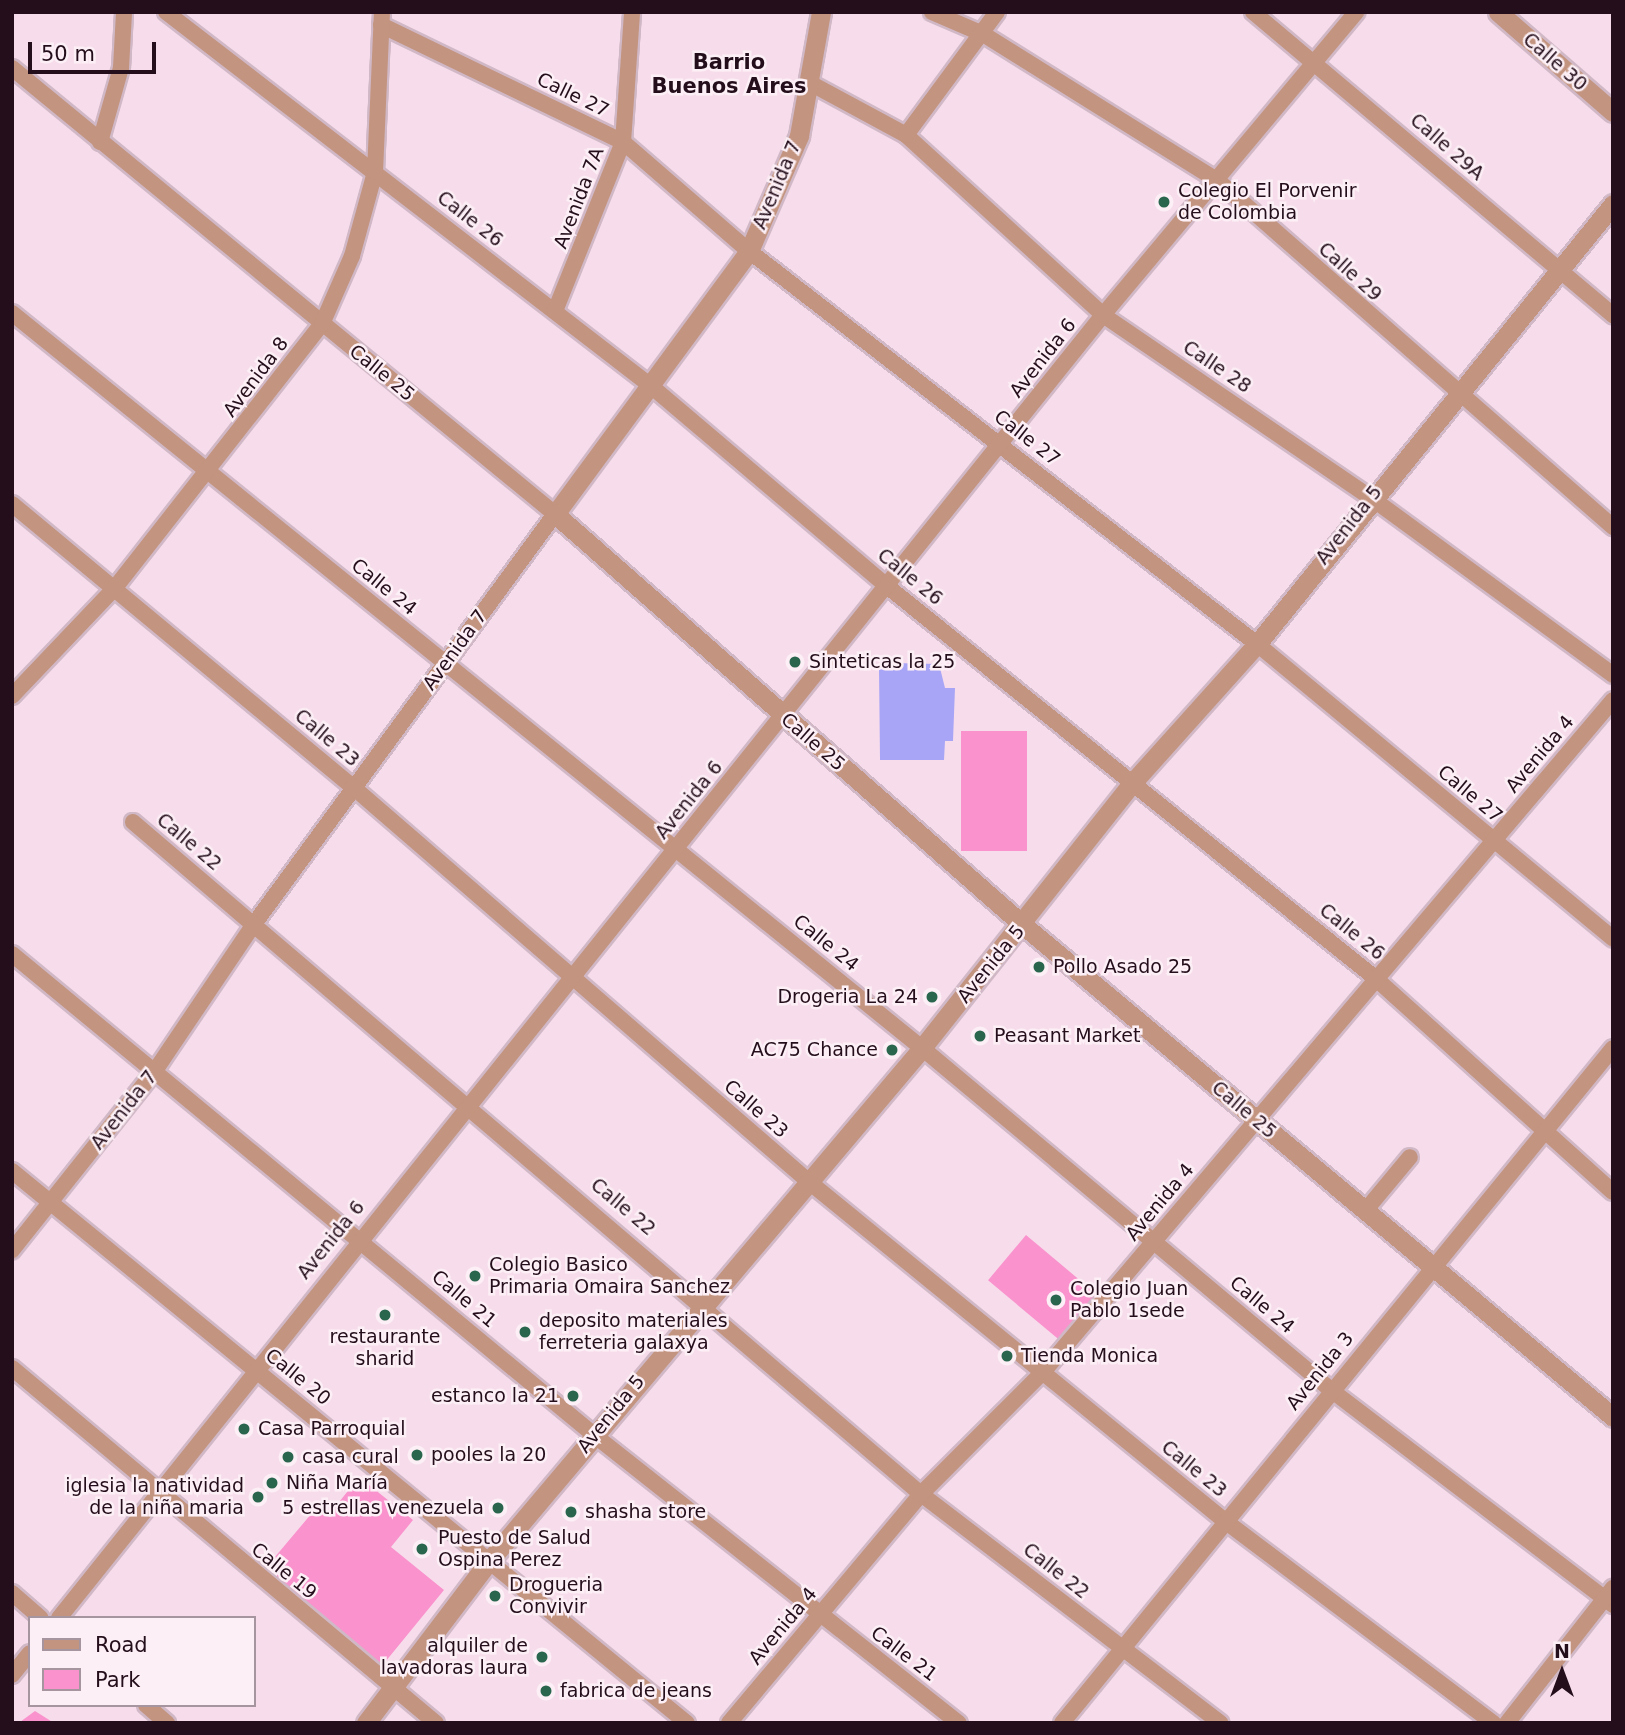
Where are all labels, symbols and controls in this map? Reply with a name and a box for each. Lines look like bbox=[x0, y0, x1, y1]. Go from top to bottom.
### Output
scale bar bbox=[32, 28, 159, 72]
street label: Calle 30 bbox=[1518, 28, 1592, 96]
text: 50 m bbox=[41, 42, 95, 66]
district label: Barrio Buenos Aires bbox=[652, 49, 806, 99]
street label: Calle 27 bbox=[533, 68, 613, 122]
street label: Calle 29A bbox=[1405, 109, 1489, 185]
street label: Avenida 7 bbox=[748, 137, 806, 233]
street label: Avenida 7A bbox=[549, 144, 609, 252]
place label: Colegio El Porvenir de Colombia bbox=[1178, 180, 1356, 224]
street label: Calle 26 bbox=[432, 186, 508, 252]
marker: Colegio El Porvenir de Colombia bbox=[1156, 194, 1172, 210]
street label: Calle 29 bbox=[1314, 238, 1386, 306]
street label: Avenida 6 bbox=[1005, 314, 1081, 402]
street label: Avenida 8 bbox=[219, 333, 293, 421]
street label: Calle 28 bbox=[1179, 336, 1255, 398]
street label: Calle 25 bbox=[345, 340, 419, 406]
street label: Calle 27 bbox=[989, 405, 1065, 471]
street label: Avenida 5 bbox=[1311, 481, 1387, 569]
street label: Calle 26 bbox=[873, 544, 947, 610]
street label: Calle 24 bbox=[347, 554, 421, 620]
street label: Avenida 7 bbox=[418, 605, 492, 695]
place label: Sinteticas la 25 bbox=[809, 651, 955, 673]
marker: Sinteticas la 25 bbox=[787, 654, 803, 670]
street label: Calle 23 bbox=[290, 704, 364, 772]
street label: Calle 25 bbox=[776, 708, 850, 776]
street label: Avenida 4 bbox=[1501, 711, 1579, 797]
street label: Avenida 6 bbox=[651, 756, 727, 844]
street label: Calle 27 bbox=[1433, 760, 1507, 828]
street label: Calle 22 bbox=[152, 808, 226, 876]
street label: Calle 26 bbox=[1315, 899, 1389, 965]
street label: Calle 24 bbox=[789, 910, 863, 976]
street label: Avenida 5 bbox=[953, 920, 1029, 1008]
place label: Pollo Asado 25 bbox=[1053, 956, 1192, 978]
marker: Pollo Asado 25 bbox=[1031, 959, 1047, 975]
place label: Drogeria La 24 bbox=[777, 986, 918, 1008]
marker: Drogeria La 24 bbox=[924, 989, 940, 1005]
place label: Peasant Market bbox=[994, 1025, 1140, 1047]
marker: Peasant Market bbox=[972, 1028, 988, 1044]
place label: AC75 Chance bbox=[751, 1039, 878, 1061]
marker: AC75 Chance bbox=[884, 1042, 900, 1058]
street label: Avenida 7 bbox=[86, 1066, 162, 1154]
street label: Calle 23 bbox=[719, 1075, 793, 1143]
street label: Calle 25 bbox=[1207, 1076, 1281, 1144]
street label: Avenida 4 bbox=[1121, 1159, 1199, 1245]
street label: Calle 22 bbox=[586, 1173, 660, 1241]
street label: Avenida 6 bbox=[293, 1196, 369, 1284]
place label: Colegio Basico Primaria Omaira Sanchez bbox=[489, 1254, 730, 1298]
street label: Calle 21 bbox=[427, 1265, 501, 1333]
marker: Colegio Basico Primaria Omaira Sanchez bbox=[467, 1268, 483, 1284]
street label: Calle 24 bbox=[1225, 1271, 1299, 1339]
place label: Colegio Juan Pablo 1sede bbox=[1070, 1278, 1188, 1322]
marker: Colegio Juan Pablo 1sede bbox=[1048, 1292, 1064, 1308]
marker: restaurante sharid bbox=[377, 1307, 393, 1323]
place label: deposito materiales ferreteria galaxya bbox=[539, 1310, 728, 1354]
marker: deposito materiales ferreteria galaxya bbox=[517, 1324, 533, 1340]
place label: restaurante sharid bbox=[330, 1326, 440, 1370]
street label: Avenida 3 bbox=[1282, 1327, 1358, 1415]
street label: Calle 20 bbox=[261, 1344, 335, 1410]
place label: Tienda Monica bbox=[1021, 1345, 1158, 1367]
marker: Tienda Monica bbox=[999, 1348, 1015, 1364]
street label: Avenida 5 bbox=[573, 1370, 649, 1458]
place label: estanco la 21 bbox=[431, 1385, 559, 1407]
marker: estanco la 21 bbox=[565, 1388, 581, 1404]
place label: Casa Parroquial bbox=[258, 1418, 406, 1440]
marker: Casa Parroquial bbox=[236, 1421, 252, 1437]
street label: Calle 23 bbox=[1157, 1436, 1231, 1502]
place label: pooles la 20 bbox=[431, 1444, 546, 1466]
place label: casa cural bbox=[302, 1446, 399, 1468]
marker: pooles la 20 bbox=[409, 1447, 425, 1463]
marker: casa cural bbox=[280, 1449, 296, 1465]
place label: Niña María bbox=[286, 1472, 388, 1494]
place label: iglesia la natividad de la niña maria bbox=[65, 1475, 244, 1519]
marker: Niña María bbox=[264, 1475, 280, 1491]
marker: iglesia la natividad de la niña maria bbox=[250, 1489, 266, 1505]
place label: 5 estrellas venezuela bbox=[282, 1497, 484, 1519]
marker: 5 estrellas venezuela bbox=[490, 1500, 506, 1516]
place label: shasha store bbox=[585, 1501, 706, 1523]
marker: shasha store bbox=[563, 1504, 579, 1520]
place label: Puesto de Salud Ospina Perez bbox=[438, 1527, 591, 1571]
street label: Calle 19 bbox=[247, 1538, 321, 1604]
street label: Calle 22 bbox=[1018, 1538, 1094, 1604]
marker: Puesto de Salud Ospina Perez bbox=[412, 1539, 432, 1559]
place label: Drogueria Convivir bbox=[509, 1574, 603, 1618]
street label: Avenida 4 bbox=[744, 1583, 822, 1669]
marker: Drogueria Convivir bbox=[487, 1588, 503, 1604]
legend bbox=[28, 1616, 256, 1707]
street label: Calle 21 bbox=[866, 1622, 942, 1686]
text: Road bbox=[95, 1633, 148, 1657]
place label: alquiler de lavadoras laura bbox=[381, 1635, 528, 1679]
north arrow bbox=[1527, 1637, 1597, 1707]
text: N bbox=[1554, 1640, 1570, 1662]
marker: alquiler de lavadoras laura bbox=[534, 1649, 550, 1665]
text: Park bbox=[95, 1668, 140, 1692]
place label: fabrica de jeans bbox=[560, 1680, 712, 1702]
marker: fabrica de jeans bbox=[538, 1683, 554, 1699]

